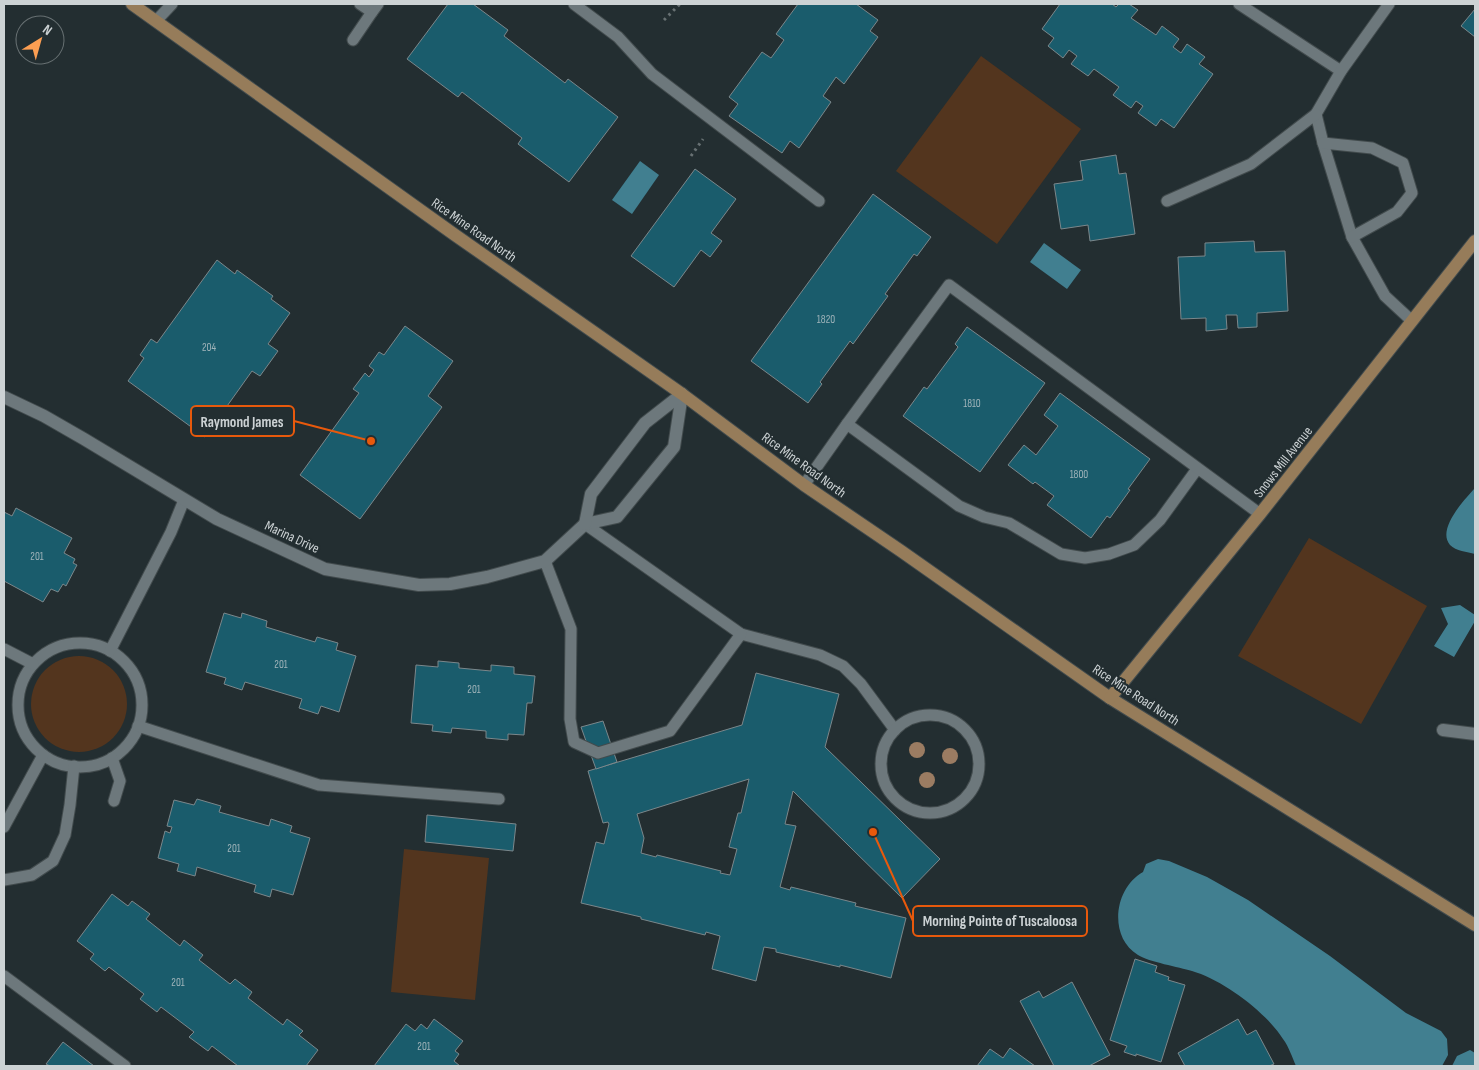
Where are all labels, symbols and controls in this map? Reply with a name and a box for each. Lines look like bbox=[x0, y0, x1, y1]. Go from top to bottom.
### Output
north arrow bbox=[15, 15, 65, 65]
text: N bbox=[39, 21, 56, 39]
street label: Rice Mine Road North bbox=[428, 194, 520, 266]
house number: 1820 bbox=[817, 313, 835, 326]
house number: 204 bbox=[202, 341, 216, 354]
house number: 1810 bbox=[963, 397, 981, 410]
callout: Raymond James bbox=[191, 406, 294, 436]
text: Raymond James bbox=[200, 413, 284, 432]
street label: Snows Mill Avenue bbox=[1250, 423, 1316, 501]
street label: Rice Mine Road North bbox=[758, 429, 850, 501]
house number: 1800 bbox=[1070, 468, 1088, 481]
street label: Marina Drive bbox=[262, 517, 322, 557]
house number: 201 bbox=[30, 550, 44, 563]
house number: 201 bbox=[274, 658, 288, 671]
street label: Rice Mine Road North bbox=[1089, 661, 1183, 729]
house number: 201 bbox=[467, 683, 481, 696]
house number: 201 bbox=[227, 842, 241, 855]
callout: Morning Pointe of Tuscaloosa bbox=[913, 906, 1087, 936]
text: Morning Pointe of Tuscaloosa bbox=[923, 912, 1077, 931]
house number: 201 bbox=[171, 976, 185, 989]
house number: 201 bbox=[417, 1040, 431, 1053]

